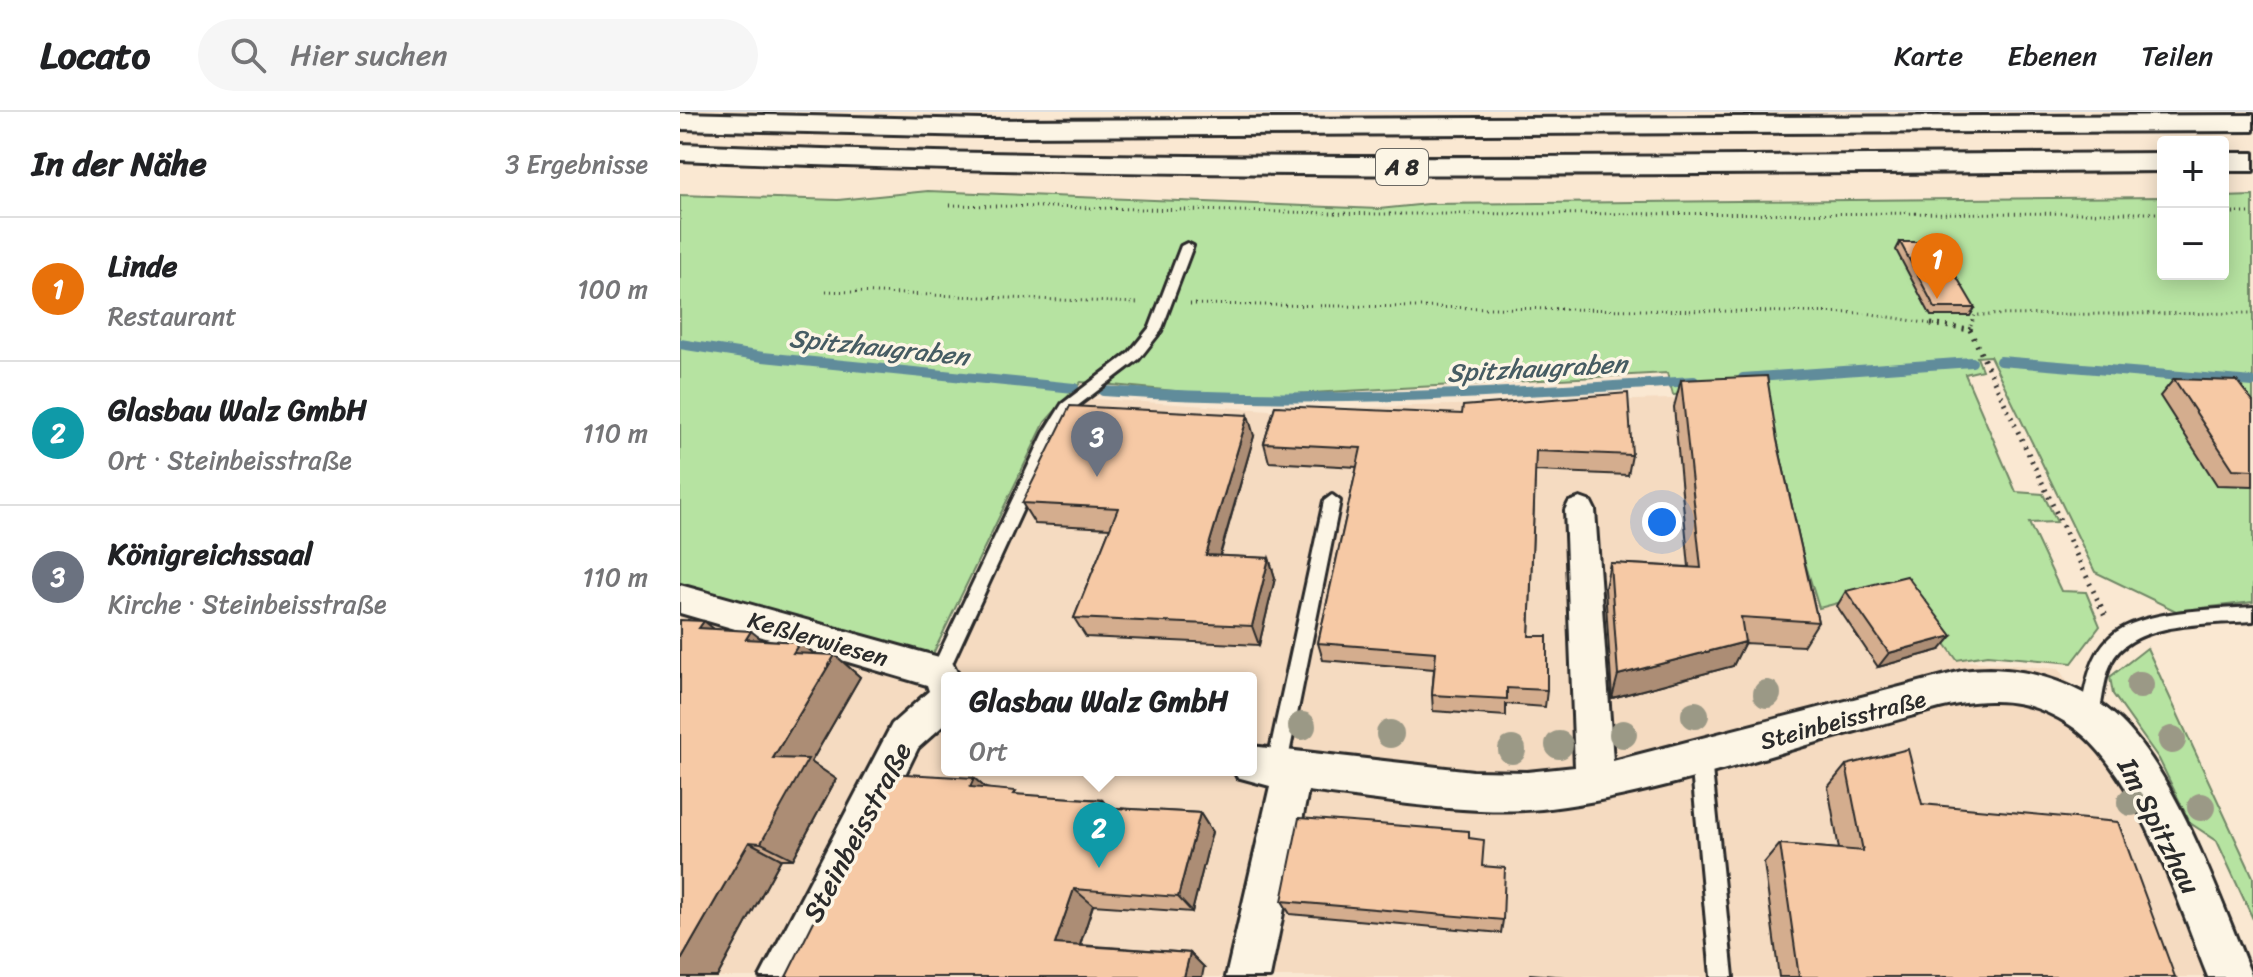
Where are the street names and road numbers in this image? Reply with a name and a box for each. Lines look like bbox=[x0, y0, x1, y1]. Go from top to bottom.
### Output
road number: A 8 bbox=[1376, 149, 1428, 185]
street label: Keßlerwiesen bbox=[743, 599, 893, 679]
street label: Steinbeisstraße bbox=[1755, 678, 1931, 762]
street label: Steinbeisstraße bbox=[789, 733, 925, 931]
street label: Im Spitzhau bbox=[2103, 748, 2214, 903]

